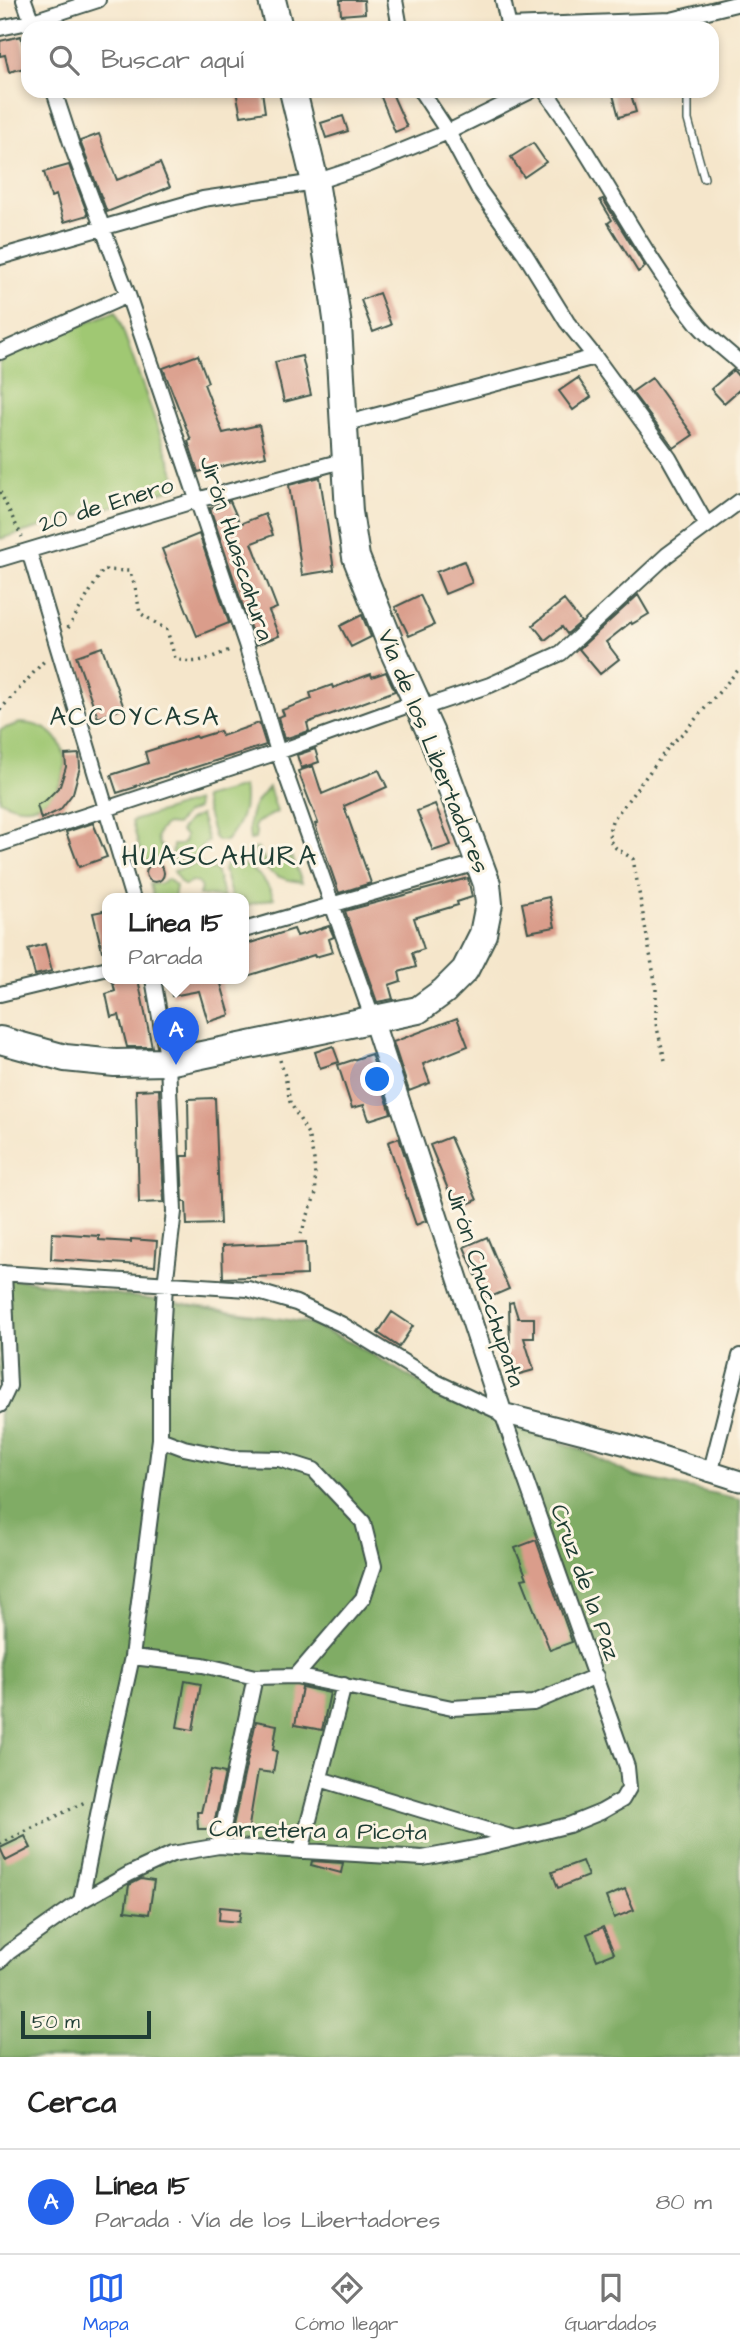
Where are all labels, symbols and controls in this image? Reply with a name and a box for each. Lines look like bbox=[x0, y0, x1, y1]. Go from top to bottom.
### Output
search box bbox=[21, 21, 719, 98]
icon: search bbox=[45, 41, 83, 79]
text: Buscar aquí bbox=[101, 42, 244, 78]
street label: Jirón Huascahura bbox=[190, 451, 282, 645]
street label: 20 de Enero bbox=[35, 468, 178, 542]
street label: Vía de los Libertadores bbox=[369, 624, 498, 878]
district label: ACCOYCASA bbox=[49, 699, 221, 735]
district label: HUASCAHURA bbox=[122, 837, 318, 876]
popup bbox=[102, 893, 249, 984]
text: Línea 15 bbox=[128, 905, 223, 941]
text: Parada bbox=[128, 941, 203, 973]
pin: A bbox=[153, 1007, 199, 1065]
your location bbox=[360, 1062, 394, 1096]
street label: Jirón Chucchupata bbox=[437, 1183, 533, 1391]
street label: Cruz de la Paz bbox=[541, 1500, 629, 1665]
street label: Carretera a Picota bbox=[209, 1812, 427, 1850]
scale bar bbox=[21, 2008, 150, 2040]
text: 50 m bbox=[32, 2009, 80, 2036]
text: Cerca bbox=[28, 2082, 116, 2124]
text: Línea 15 bbox=[95, 2168, 189, 2204]
text: A bbox=[44, 2186, 58, 2218]
text: 80 m bbox=[655, 2186, 712, 2218]
text: Parada · Vía de los Libertadores bbox=[95, 2204, 440, 2236]
tab: Mapa bbox=[83, 2269, 129, 2338]
tab: Cómo llegar bbox=[295, 2269, 398, 2338]
tab: Guardados bbox=[565, 2269, 657, 2338]

